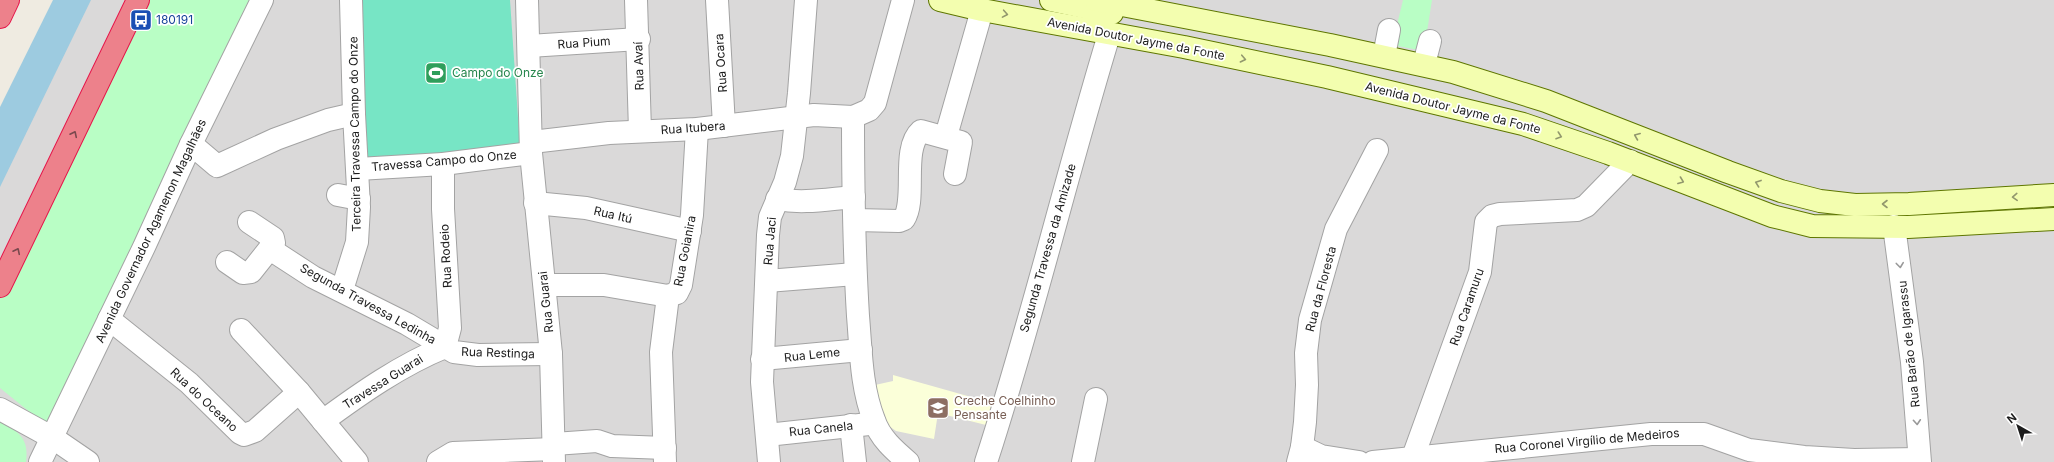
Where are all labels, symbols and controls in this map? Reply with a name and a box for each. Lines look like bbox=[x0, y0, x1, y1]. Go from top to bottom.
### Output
bus stop icon: 180191 bbox=[128, 7, 154, 33]
one-way arrow bbox=[1002, 10, 1008, 18]
place label: 180191 bbox=[156, 12, 193, 27]
street label: Avenida Doutor Jayme da Fonte bbox=[1046, 14, 1226, 63]
street label: Rua Pium bbox=[557, 33, 611, 52]
street label: Rua Ocara bbox=[711, 33, 730, 93]
street label: Terceira Travessa Campo do Onze bbox=[345, 36, 364, 232]
street label: Rua Avaí bbox=[630, 41, 647, 91]
one-way arrow bbox=[1240, 55, 1246, 63]
sports icon: Campo do Onze bbox=[423, 60, 449, 86]
place label: Campo do Onze bbox=[452, 65, 544, 80]
street label: Avenida Doutor Jayme da Fonte bbox=[1364, 78, 1542, 137]
street label: Avenida Governador Agamenon Magalhães bbox=[92, 117, 209, 345]
street label: Rua Itubera bbox=[660, 118, 726, 137]
one-way arrow bbox=[69, 131, 77, 138]
one-way arrow bbox=[1556, 132, 1563, 140]
one-way arrow bbox=[1634, 132, 1641, 140]
street label: Travessa Campo do Onze bbox=[371, 147, 517, 174]
street label: Segunda Travessa da Amizade bbox=[1016, 162, 1079, 334]
one-way arrow bbox=[1678, 177, 1685, 185]
one-way arrow bbox=[1755, 179, 1762, 187]
one-way arrow bbox=[2012, 192, 2018, 201]
one-way arrow bbox=[1882, 200, 1888, 209]
street label: Rua Itú bbox=[592, 203, 634, 226]
street label: Rua Goianira bbox=[670, 214, 699, 288]
street label: Rua Jaci bbox=[760, 216, 779, 266]
street label: Rua Rodeio bbox=[436, 224, 455, 288]
street label: Rua da Floresta bbox=[1302, 244, 1339, 333]
one-way arrow bbox=[12, 248, 20, 255]
street label: Segunda Travessa Ledinha bbox=[298, 260, 439, 347]
one-way arrow bbox=[1895, 262, 1904, 268]
street label: Rua Caramuru bbox=[1446, 266, 1487, 348]
street label: Rua Guarai bbox=[535, 270, 556, 334]
street label: Rua Barão de Igarassu bbox=[1894, 280, 1923, 408]
street label: Rua Restinga bbox=[461, 344, 535, 361]
street label: Rua Leme bbox=[783, 344, 841, 365]
street label: Travessa Guarai bbox=[340, 351, 426, 412]
street label: Rua do Oceano bbox=[167, 364, 241, 435]
place label: Creche Coelhinho Pensante bbox=[954, 393, 1056, 422]
school or university icon: Creche Coelhinho Pensante bbox=[925, 395, 951, 421]
north arrow bbox=[1998, 406, 2038, 446]
text: N bbox=[2004, 410, 2019, 426]
street label: Rua Canela bbox=[788, 418, 854, 439]
one-way arrow bbox=[1912, 419, 1921, 425]
street label: Rua Coronel Virgílio de Medeiros bbox=[1494, 425, 1680, 456]

